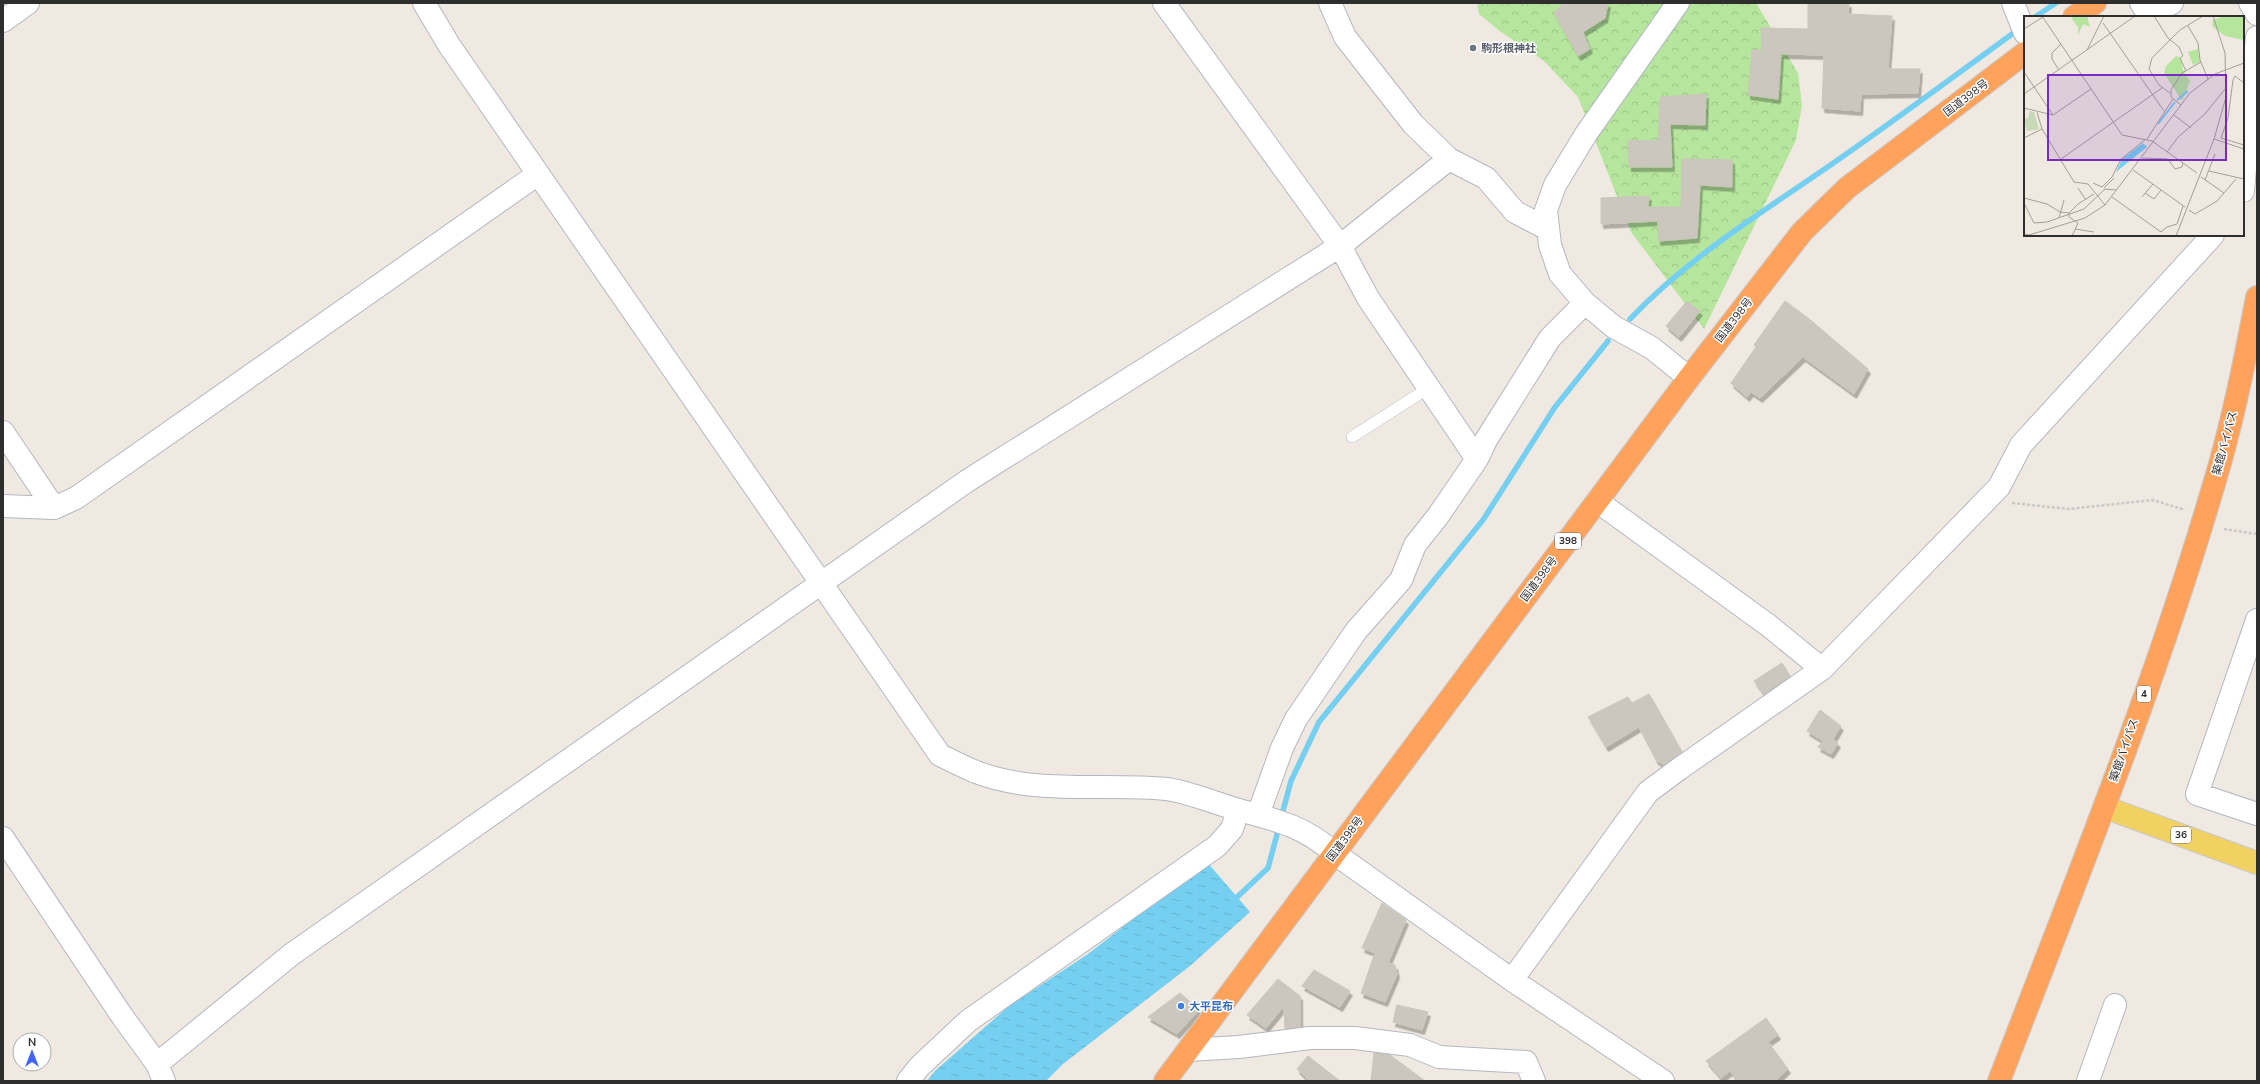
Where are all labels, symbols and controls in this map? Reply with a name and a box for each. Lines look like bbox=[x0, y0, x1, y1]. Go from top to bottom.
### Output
inset map bbox=[2024, 16, 2244, 236]
place label: 駒形根神社 bbox=[1481, 41, 1536, 56]
marker: 駒形根神社 bbox=[1468, 43, 1478, 53]
street label: 国道398号 bbox=[1940, 76, 1992, 120]
street label: 国道398号 bbox=[1712, 295, 1756, 345]
street label: 築館バイパス bbox=[2209, 409, 2241, 477]
road number: 398 bbox=[1555, 533, 1581, 549]
street label: 国道398号 bbox=[1517, 553, 1561, 605]
road number: 4 bbox=[2137, 686, 2151, 702]
street label: 築館バイパス bbox=[2106, 716, 2142, 784]
street label: 国道398号 bbox=[1323, 813, 1367, 865]
road number: 36 bbox=[2171, 827, 2191, 843]
place label: 大平昆布 bbox=[1189, 999, 1233, 1014]
marker: 大平昆布 bbox=[1176, 1001, 1186, 1011]
north arrow bbox=[12, 1032, 52, 1072]
text: N bbox=[28, 1035, 36, 1050]

